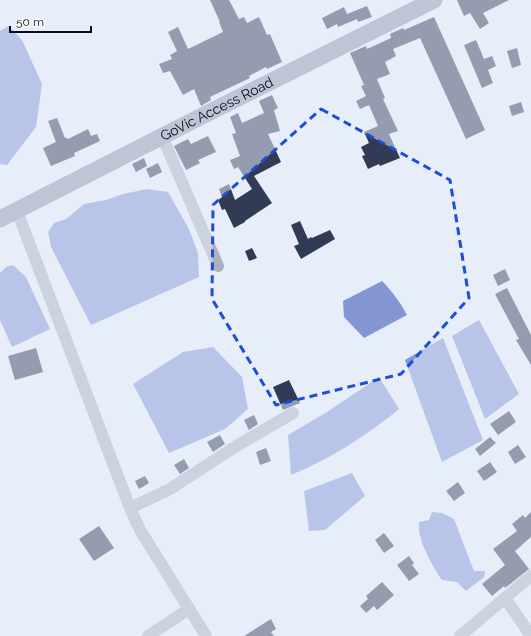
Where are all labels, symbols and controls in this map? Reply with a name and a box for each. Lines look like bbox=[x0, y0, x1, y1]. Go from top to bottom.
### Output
scale bar bbox=[10, 8, 91, 34]
text: 50 m bbox=[16, 15, 44, 29]
street label: GoVic Access Road bbox=[157, 74, 276, 144]

